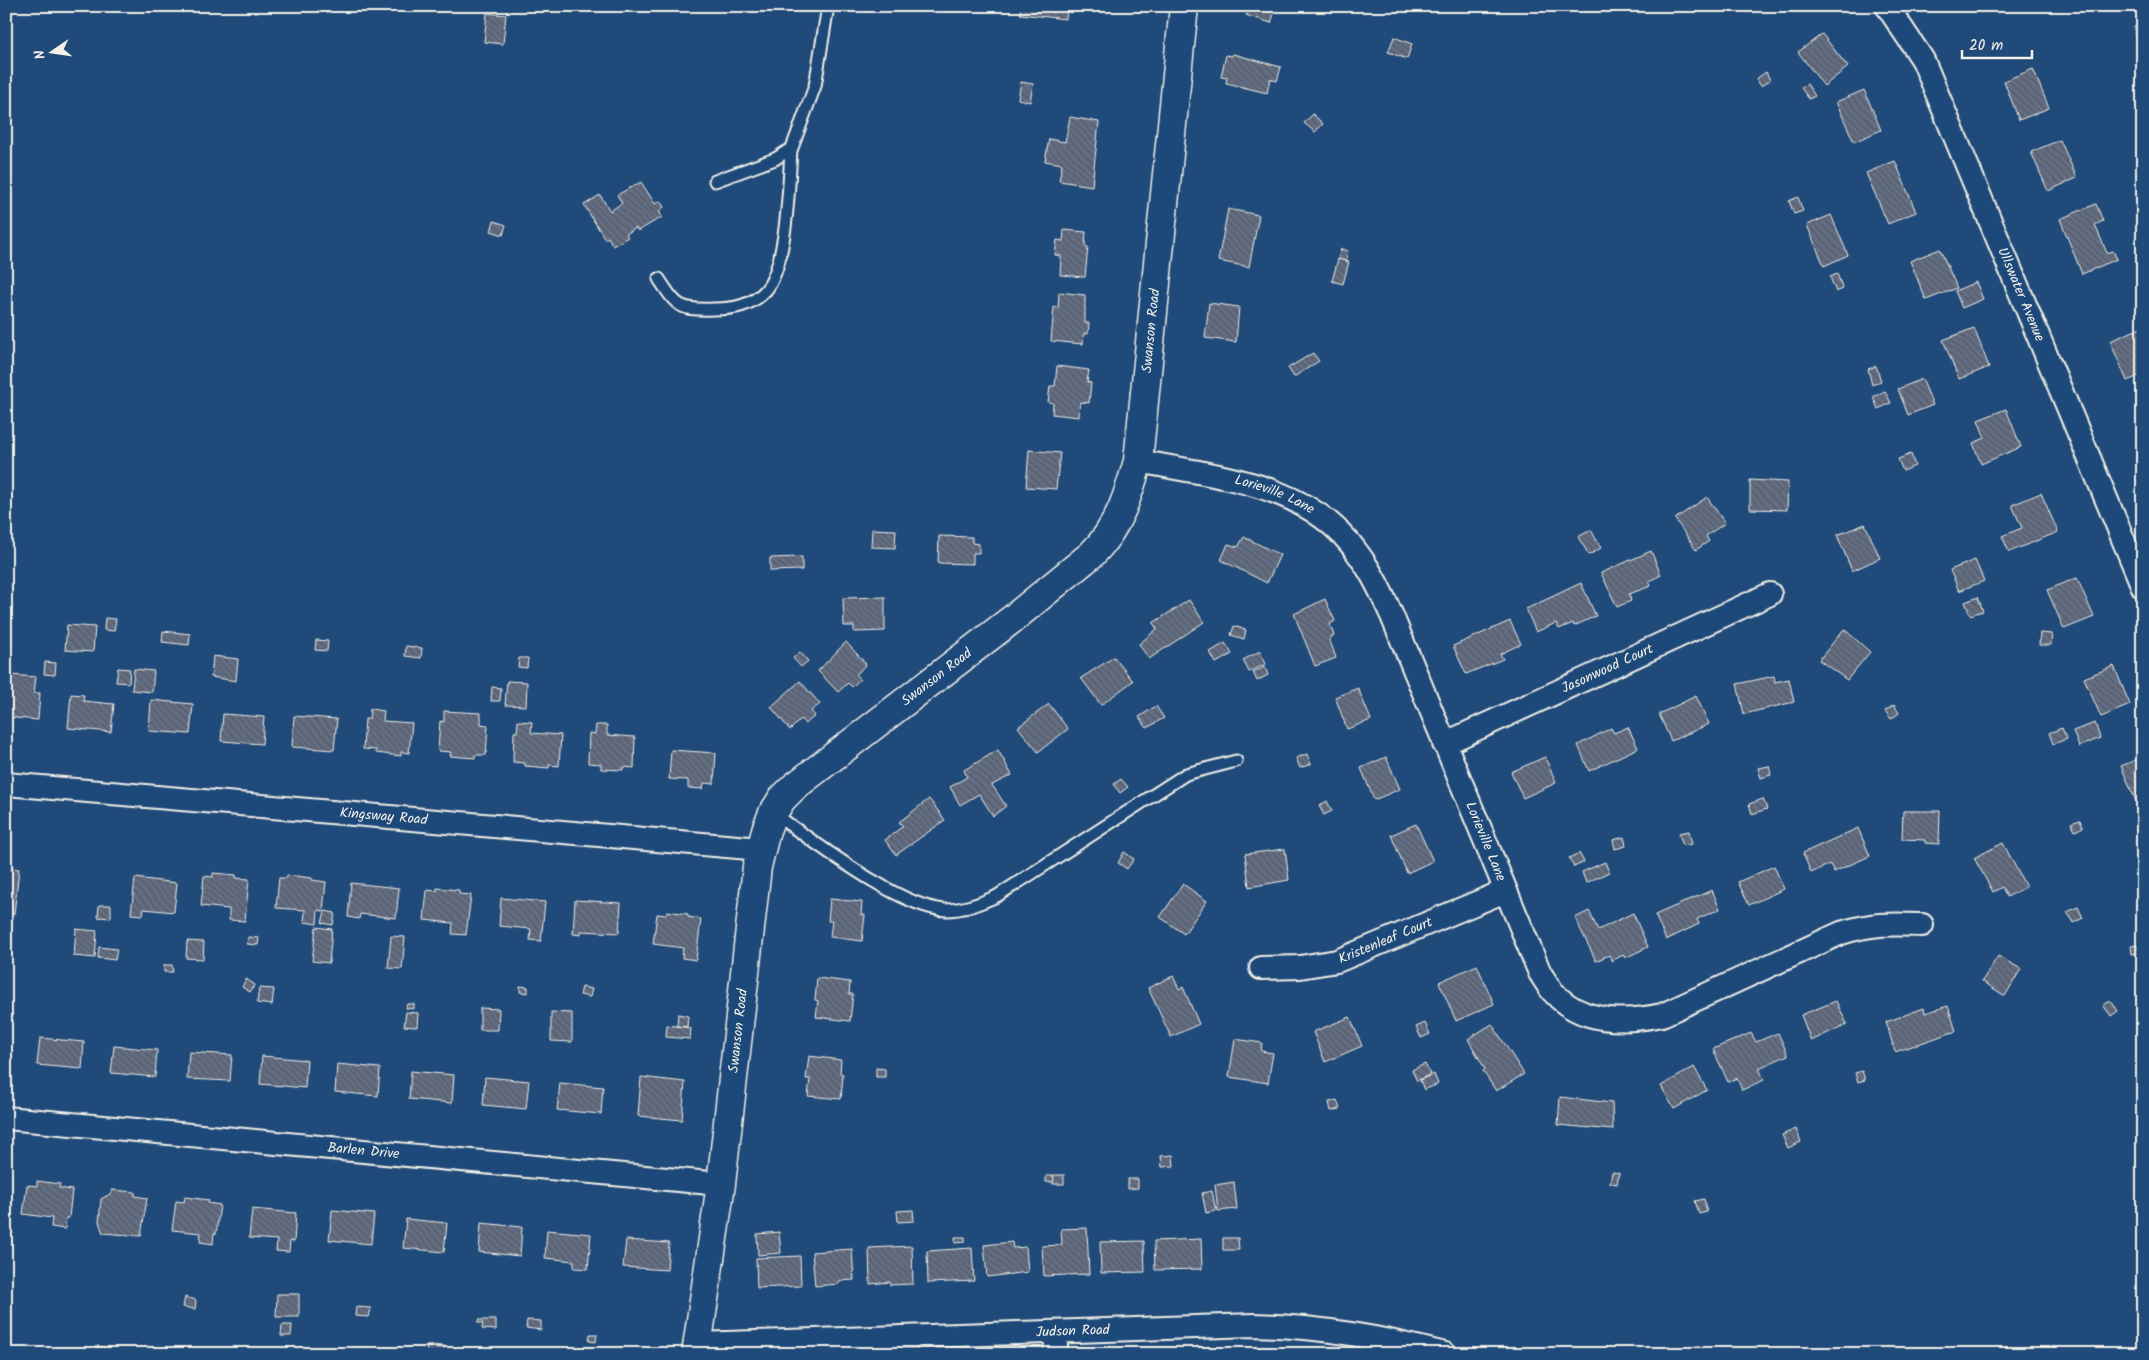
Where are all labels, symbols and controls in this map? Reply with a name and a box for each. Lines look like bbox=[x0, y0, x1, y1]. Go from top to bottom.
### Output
north arrow bbox=[28, 28, 78, 78]
scale bar bbox=[1962, 28, 2032, 60]
text: 20 m bbox=[1969, 34, 2003, 58]
text: N bbox=[29, 48, 52, 61]
street label: Ullswater Avenue bbox=[1991, 244, 2051, 346]
street label: Swanson Road bbox=[1136, 287, 1166, 374]
street label: Lorieville Lane bbox=[1232, 469, 1319, 520]
street label: Jasonwood Court bbox=[1558, 638, 1658, 699]
street label: Swanson Road bbox=[897, 642, 978, 712]
street label: Lorieville Lane bbox=[1459, 798, 1512, 885]
street label: Kingsway Road bbox=[339, 802, 429, 831]
street label: Kristenleaf Court bbox=[1335, 911, 1436, 970]
street label: Swanson Road bbox=[723, 987, 754, 1074]
street label: Barlen Drive bbox=[327, 1137, 401, 1165]
street label: Judson Road bbox=[1036, 1319, 1111, 1343]

